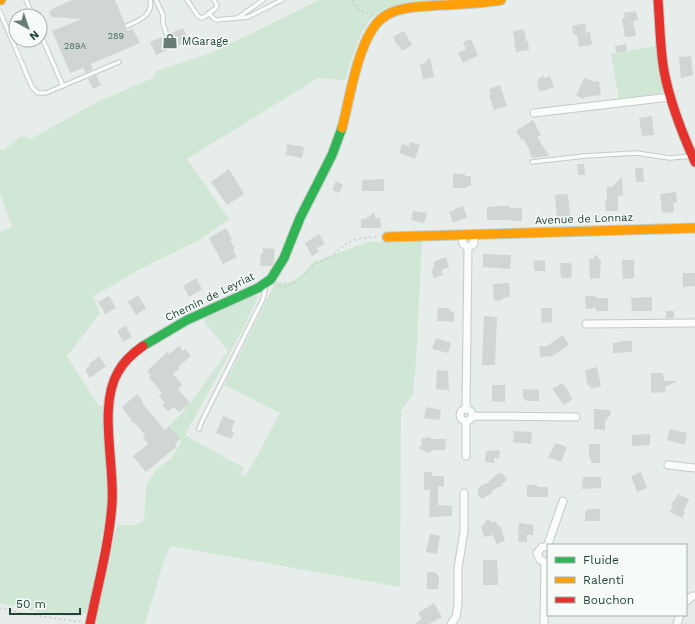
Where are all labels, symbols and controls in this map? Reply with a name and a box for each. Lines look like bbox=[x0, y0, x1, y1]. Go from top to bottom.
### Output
north arrow bbox=[8, 8, 48, 48]
text: N bbox=[27, 28, 41, 43]
house number: 289 bbox=[108, 31, 124, 41]
shop icon: MGarage bbox=[161, 32, 179, 50]
place label: MGarage bbox=[182, 35, 228, 48]
house number: 289A bbox=[64, 41, 86, 51]
street label: Avenue de Lonnaz bbox=[535, 211, 634, 227]
street label: Chemin de Leyriat bbox=[163, 270, 257, 324]
legend bbox=[547, 544, 687, 616]
text: Fluide bbox=[583, 553, 619, 567]
text: Ralenti bbox=[583, 573, 624, 587]
scale bar bbox=[10, 590, 80, 616]
text: Bouchon bbox=[583, 593, 634, 607]
text: 50 m bbox=[16, 597, 46, 611]

